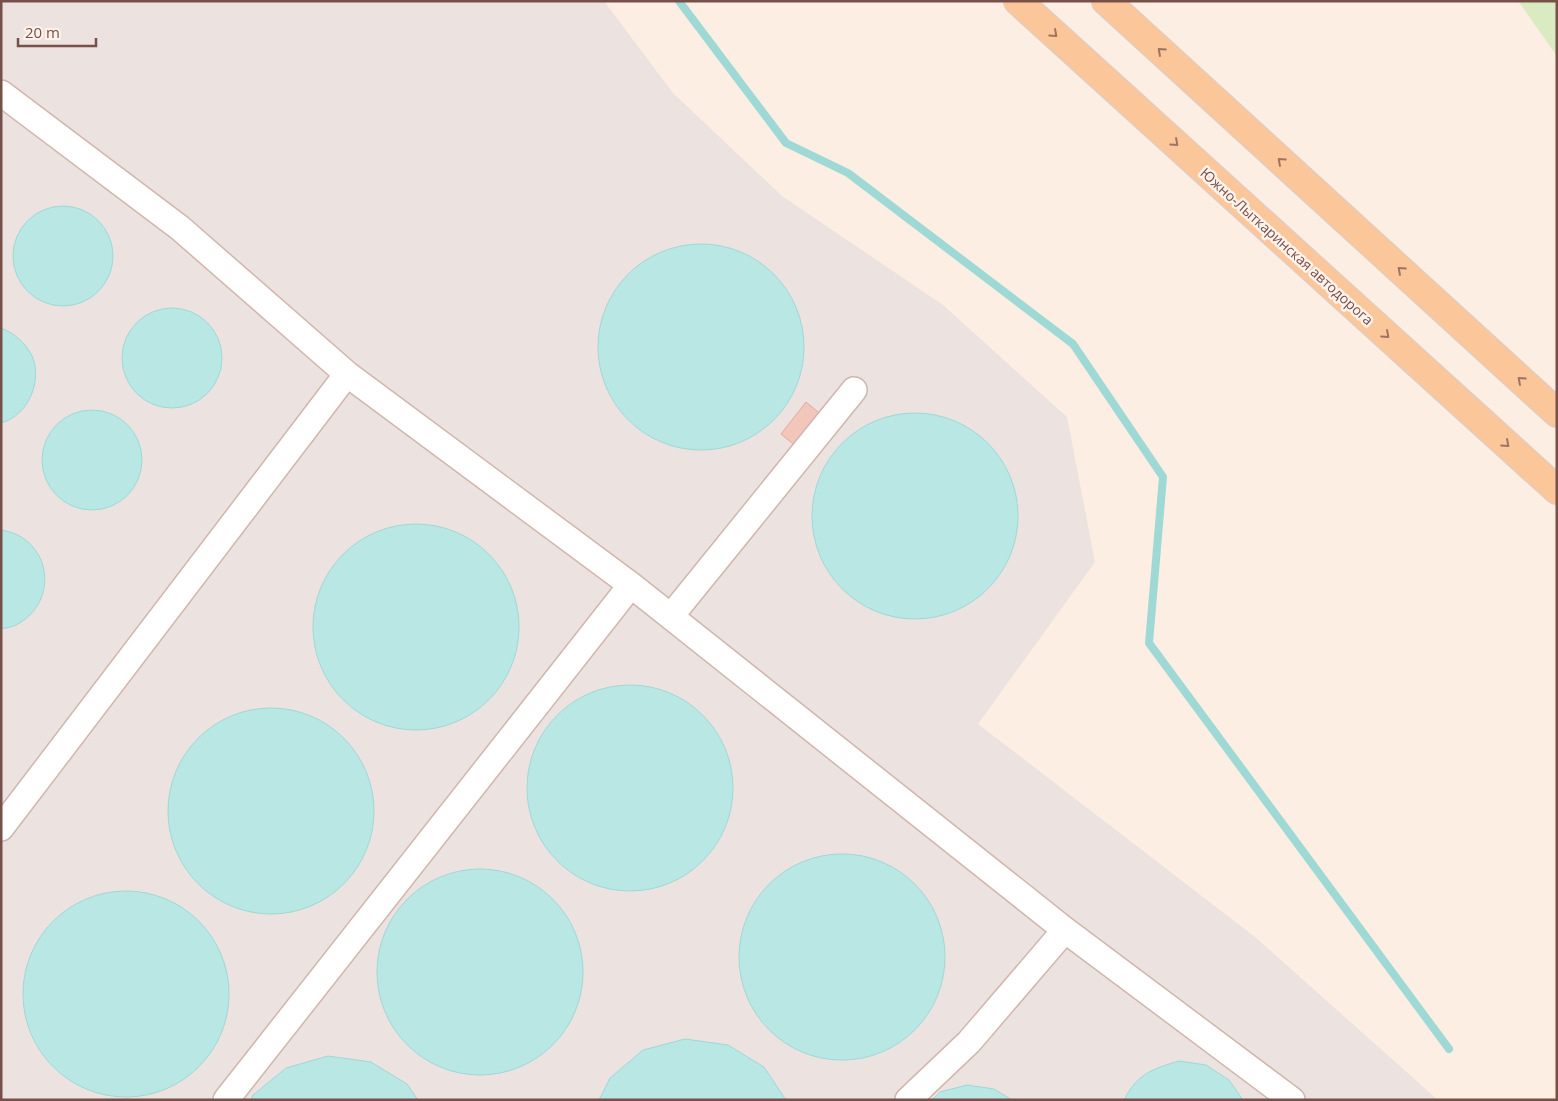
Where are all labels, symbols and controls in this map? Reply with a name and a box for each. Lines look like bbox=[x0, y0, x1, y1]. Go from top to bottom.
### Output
scale bar bbox=[18, 15, 95, 47]
text: 20 m bbox=[25, 22, 60, 42]
one-way arrow bbox=[1049, 28, 1058, 37]
one-way arrow bbox=[1157, 48, 1166, 57]
one-way arrow bbox=[1169, 137, 1178, 146]
one-way arrow bbox=[1277, 158, 1286, 167]
street label: Южно-Лыткаринская автодорога bbox=[1196, 163, 1378, 329]
one-way arrow bbox=[1397, 267, 1406, 276]
one-way arrow bbox=[1380, 329, 1389, 338]
one-way arrow bbox=[1517, 377, 1526, 386]
one-way arrow bbox=[1500, 438, 1509, 447]

